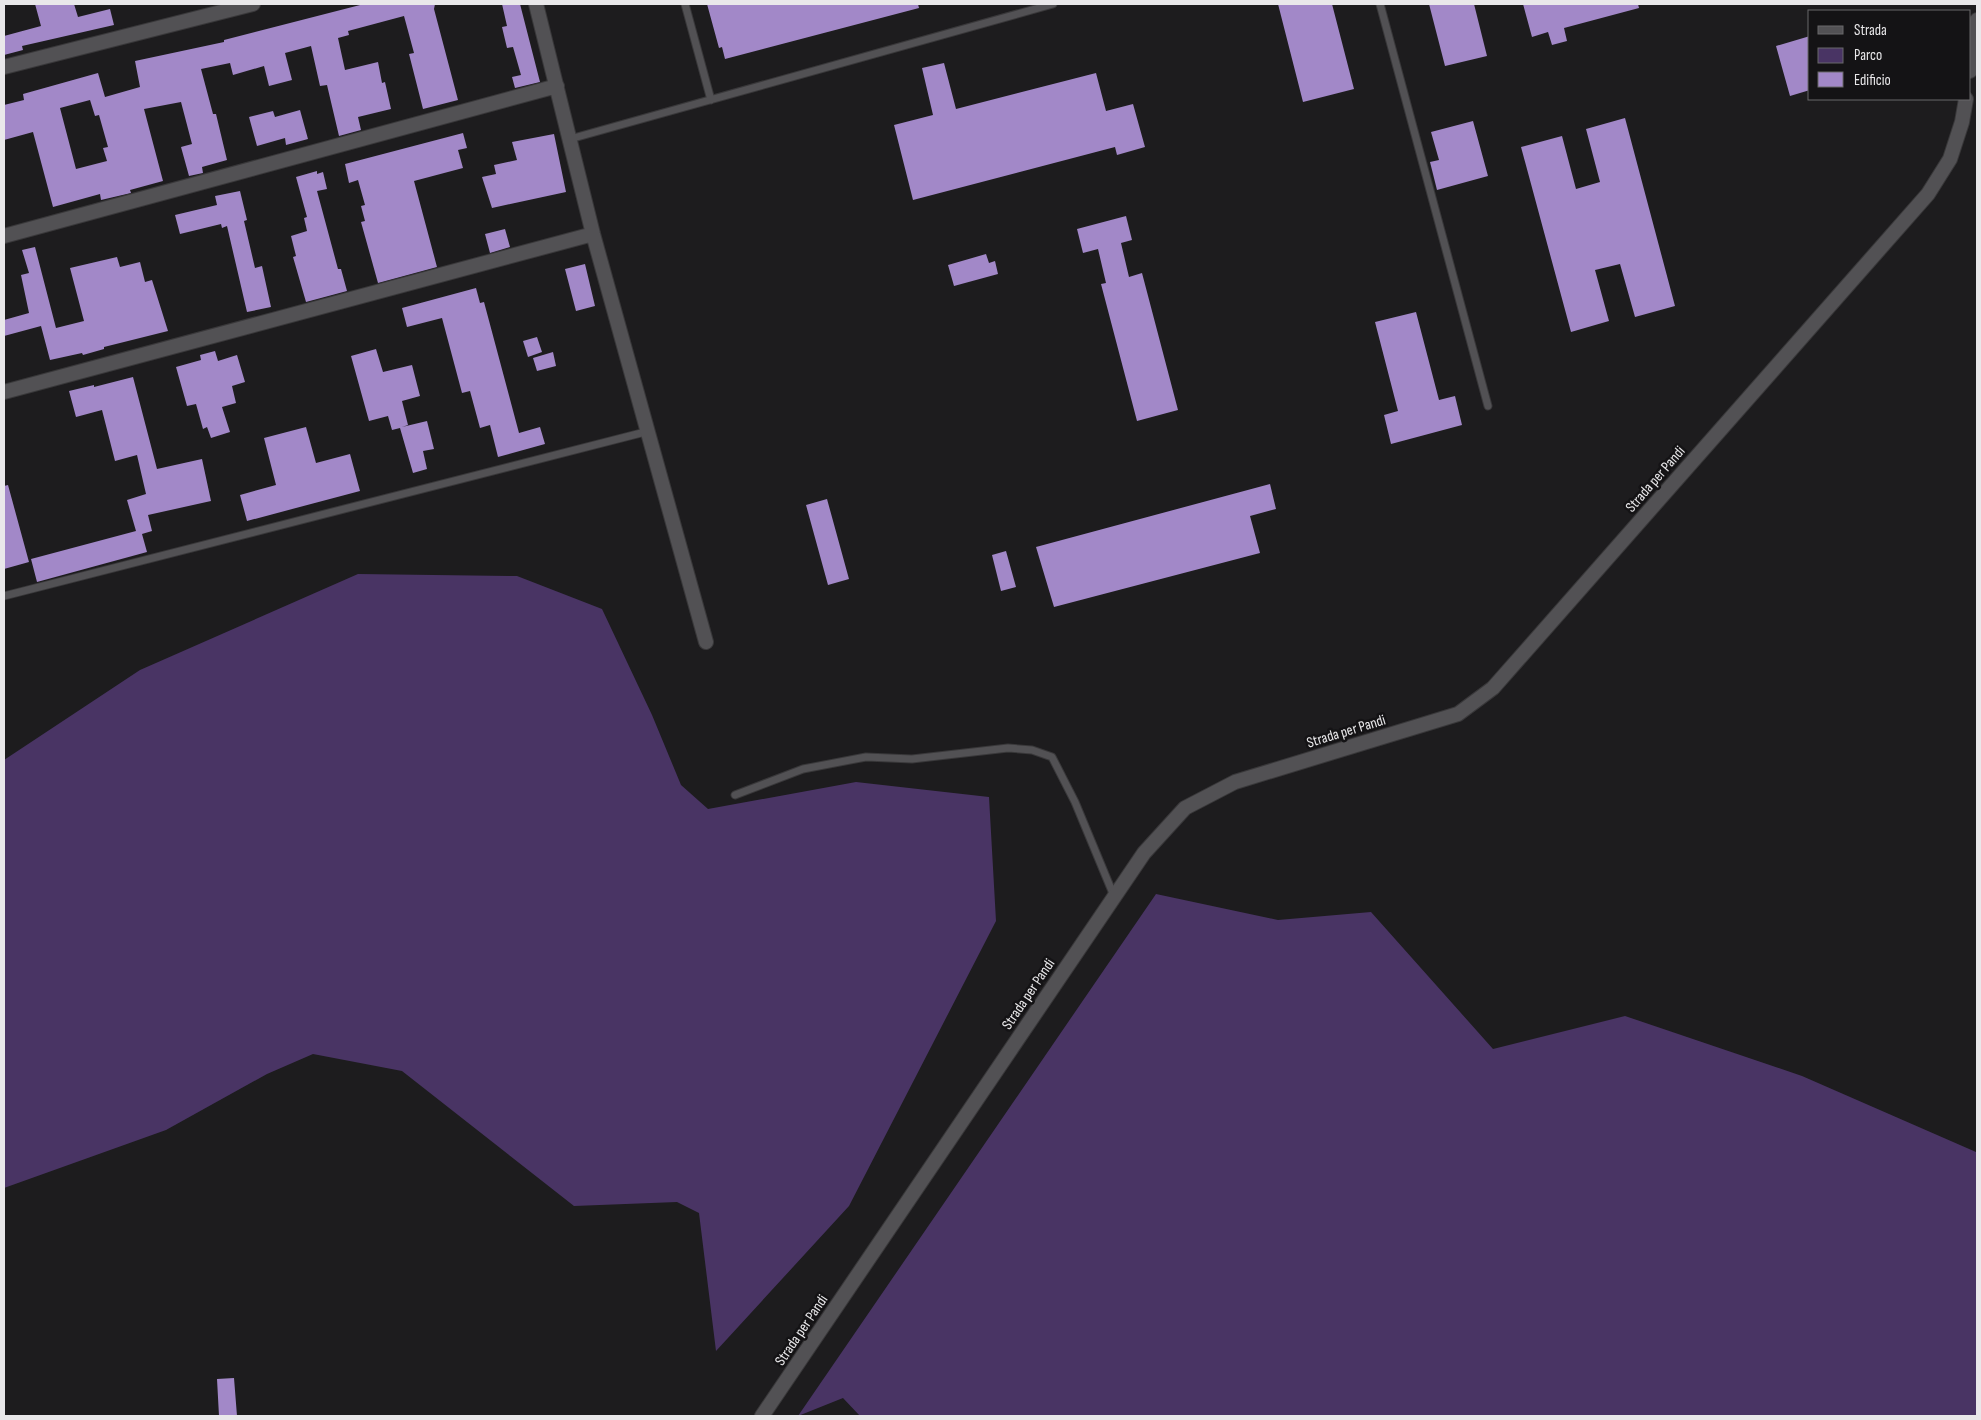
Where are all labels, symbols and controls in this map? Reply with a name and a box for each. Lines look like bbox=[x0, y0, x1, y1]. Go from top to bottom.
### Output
legend bbox=[1808, 10, 1971, 100]
text: Strada bbox=[1854, 21, 1887, 40]
text: Parco bbox=[1854, 46, 1882, 65]
text: Edificio bbox=[1854, 71, 1891, 90]
street label: Strada per Pandi bbox=[1621, 442, 1689, 516]
street label: Strada per Pandi bbox=[1304, 710, 1388, 752]
street label: Strada per Pandi bbox=[998, 955, 1059, 1033]
street label: Strada per Pandi bbox=[771, 1291, 832, 1369]

